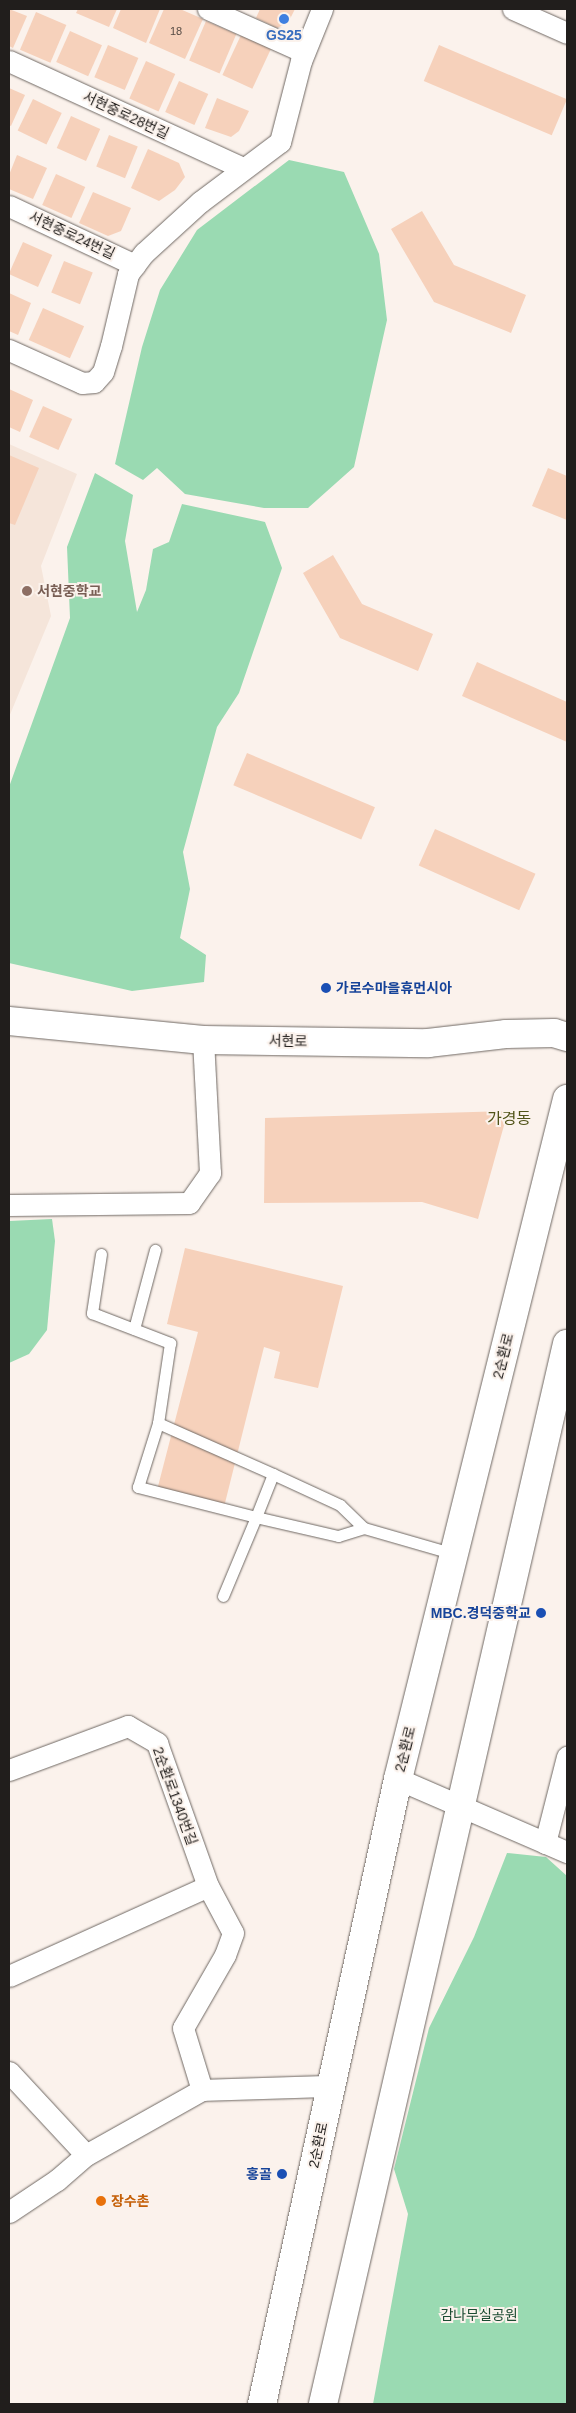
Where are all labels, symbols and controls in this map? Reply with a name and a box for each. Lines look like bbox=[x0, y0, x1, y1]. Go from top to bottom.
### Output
marker: GS25 bbox=[278, 13, 290, 25]
house number: 18 bbox=[170, 24, 182, 38]
place label: GS25 bbox=[266, 27, 302, 43]
street label: 서현중로28번길 bbox=[80, 88, 172, 142]
street label: 서현중로24번길 bbox=[26, 208, 118, 262]
place label: 서현중학교 bbox=[37, 583, 101, 599]
marker: 서현중학교 bbox=[21, 585, 33, 597]
place label: 가로수마을휴먼시아 bbox=[336, 980, 452, 996]
marker: 가로수마을휴먼시아 bbox=[320, 982, 332, 994]
street label: 서현로 bbox=[269, 1032, 307, 1050]
district label: 가경동 bbox=[487, 1109, 531, 1129]
street label: 2순환로 bbox=[489, 1331, 517, 1381]
place label: MBC.경덕중학교 bbox=[431, 1605, 531, 1621]
marker: MBC.경덕중학교 bbox=[535, 1607, 547, 1619]
street label: 2순환로 bbox=[391, 1724, 419, 1774]
street label: 2순환로1340번길 bbox=[149, 1745, 201, 1847]
street label: 2순환로 bbox=[305, 2121, 331, 2169]
place label: 홍골 bbox=[246, 2166, 272, 2182]
marker: 홍골 bbox=[276, 2168, 288, 2180]
place label: 장수촌 bbox=[111, 2193, 150, 2209]
marker: 장수촌 bbox=[95, 2195, 107, 2207]
park label: 감나무실공원 bbox=[440, 2307, 518, 2323]

